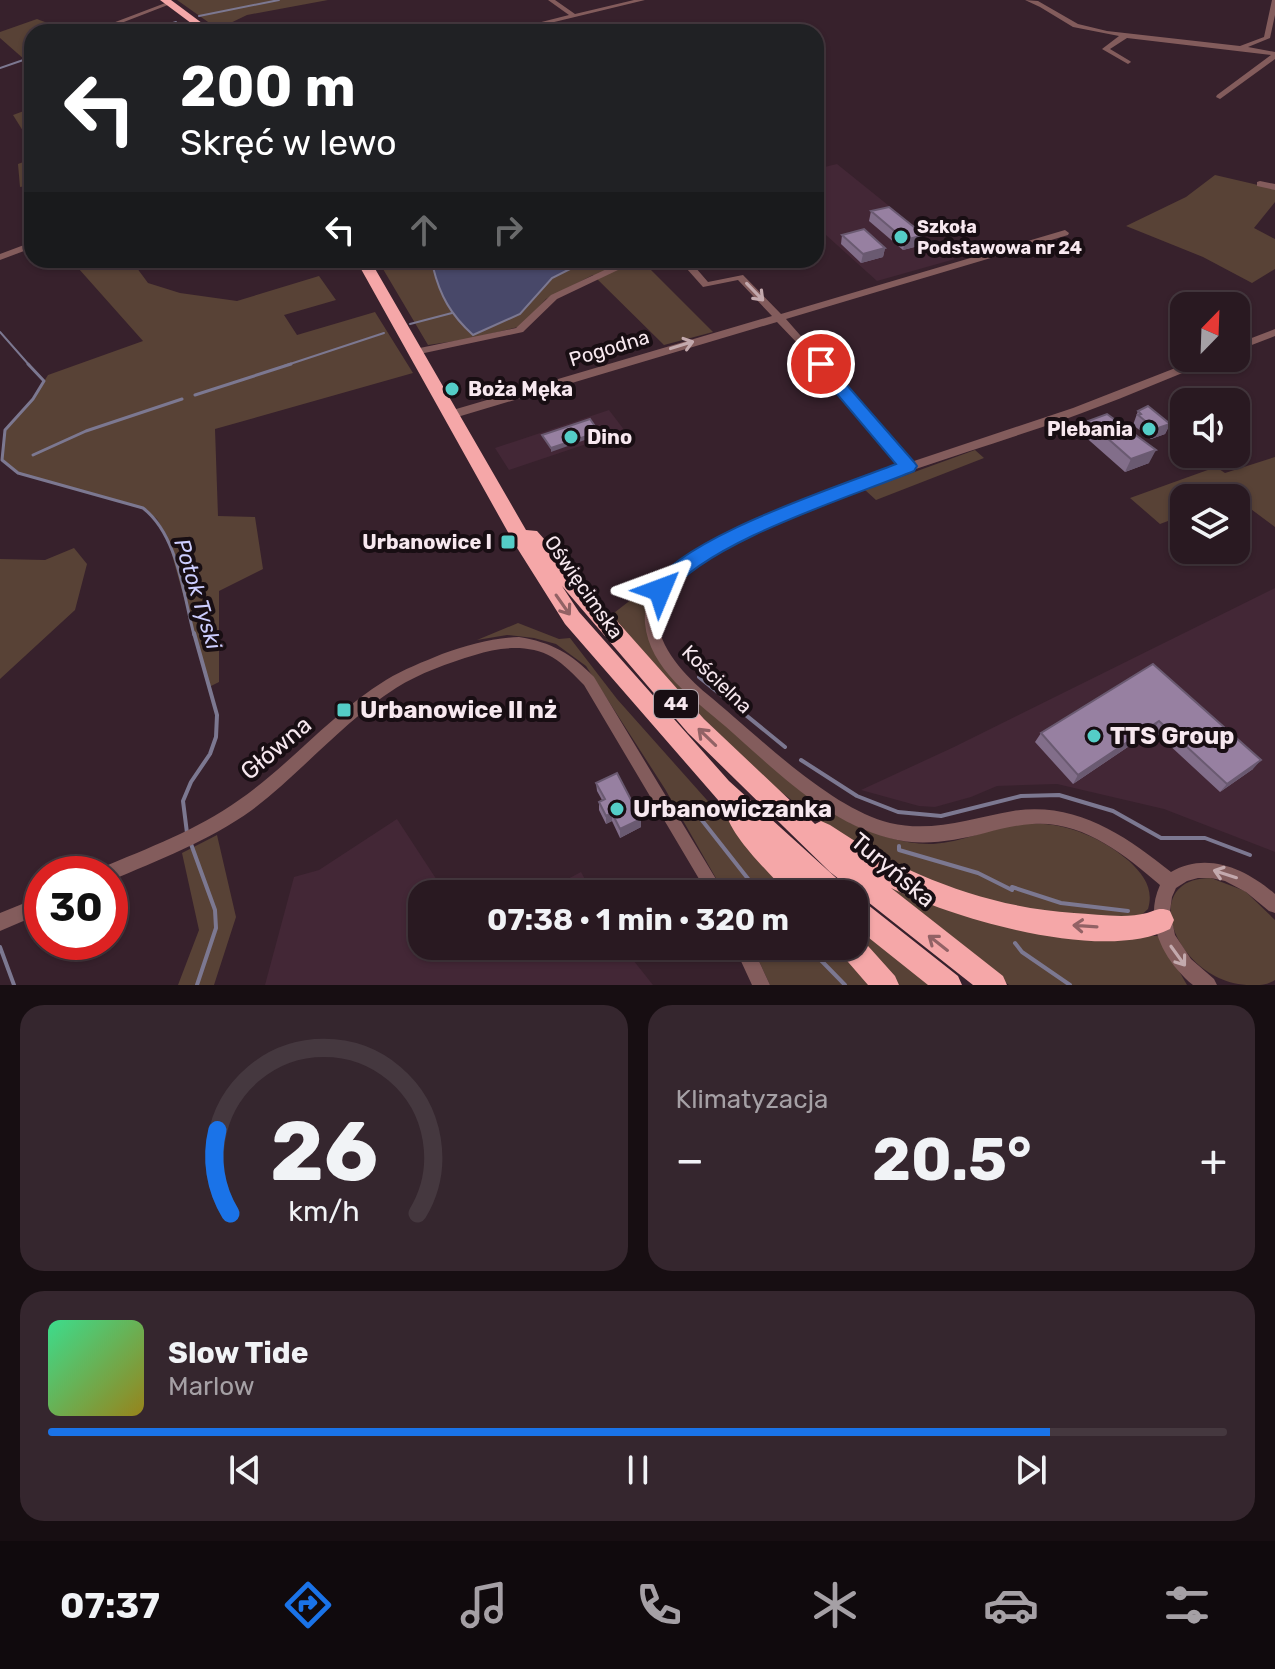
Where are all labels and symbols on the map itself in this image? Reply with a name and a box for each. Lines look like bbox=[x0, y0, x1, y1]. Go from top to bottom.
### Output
place label: Szkoła Podstawowa nr 24 bbox=[917, 216, 1082, 259]
marker: Szkoła Podstawowa nr 24 bbox=[892, 228, 910, 246]
one-way arrow bbox=[745, 282, 764, 302]
north arrow bbox=[1170, 292, 1250, 372]
street label: Pogodna bbox=[566, 324, 652, 372]
pin bbox=[787, 330, 855, 398]
one-way arrow bbox=[670, 336, 695, 351]
place label: Boża Męka bbox=[468, 377, 573, 401]
marker: Boża Męka bbox=[443, 380, 461, 398]
place label: Plebania bbox=[1047, 417, 1133, 441]
marker: Plebania bbox=[1140, 420, 1158, 438]
place label: Dino bbox=[587, 425, 632, 449]
marker: Dino bbox=[562, 428, 580, 446]
place label: Urbanowice I bbox=[362, 530, 492, 554]
street label: Oświęcimska bbox=[540, 531, 628, 643]
marker: Urbanowice I bbox=[499, 533, 517, 551]
water label: Potok Tyski bbox=[168, 535, 228, 653]
position arrow bbox=[618, 548, 702, 632]
one-way arrow bbox=[555, 593, 571, 615]
street label: Kościelna bbox=[677, 640, 757, 718]
road number: 44 bbox=[654, 690, 698, 718]
place label: Urbanowice II nż bbox=[360, 696, 557, 724]
marker: Urbanowice II nż bbox=[335, 701, 353, 719]
street label: Główna bbox=[235, 710, 317, 786]
place label: TTS Group bbox=[1110, 722, 1234, 750]
one-way arrow bbox=[697, 727, 717, 746]
marker: TTS Group bbox=[1085, 727, 1103, 745]
place label: Urbanowiczanka bbox=[633, 795, 832, 823]
marker: Urbanowiczanka bbox=[608, 800, 626, 818]
street label: Turyńska bbox=[845, 827, 941, 913]
speed limit sign: 30 bbox=[24, 856, 128, 960]
one-way arrow bbox=[1213, 866, 1239, 881]
one-way arrow bbox=[1072, 918, 1098, 933]
one-way arrow bbox=[928, 935, 949, 952]
one-way arrow bbox=[1170, 945, 1187, 967]

